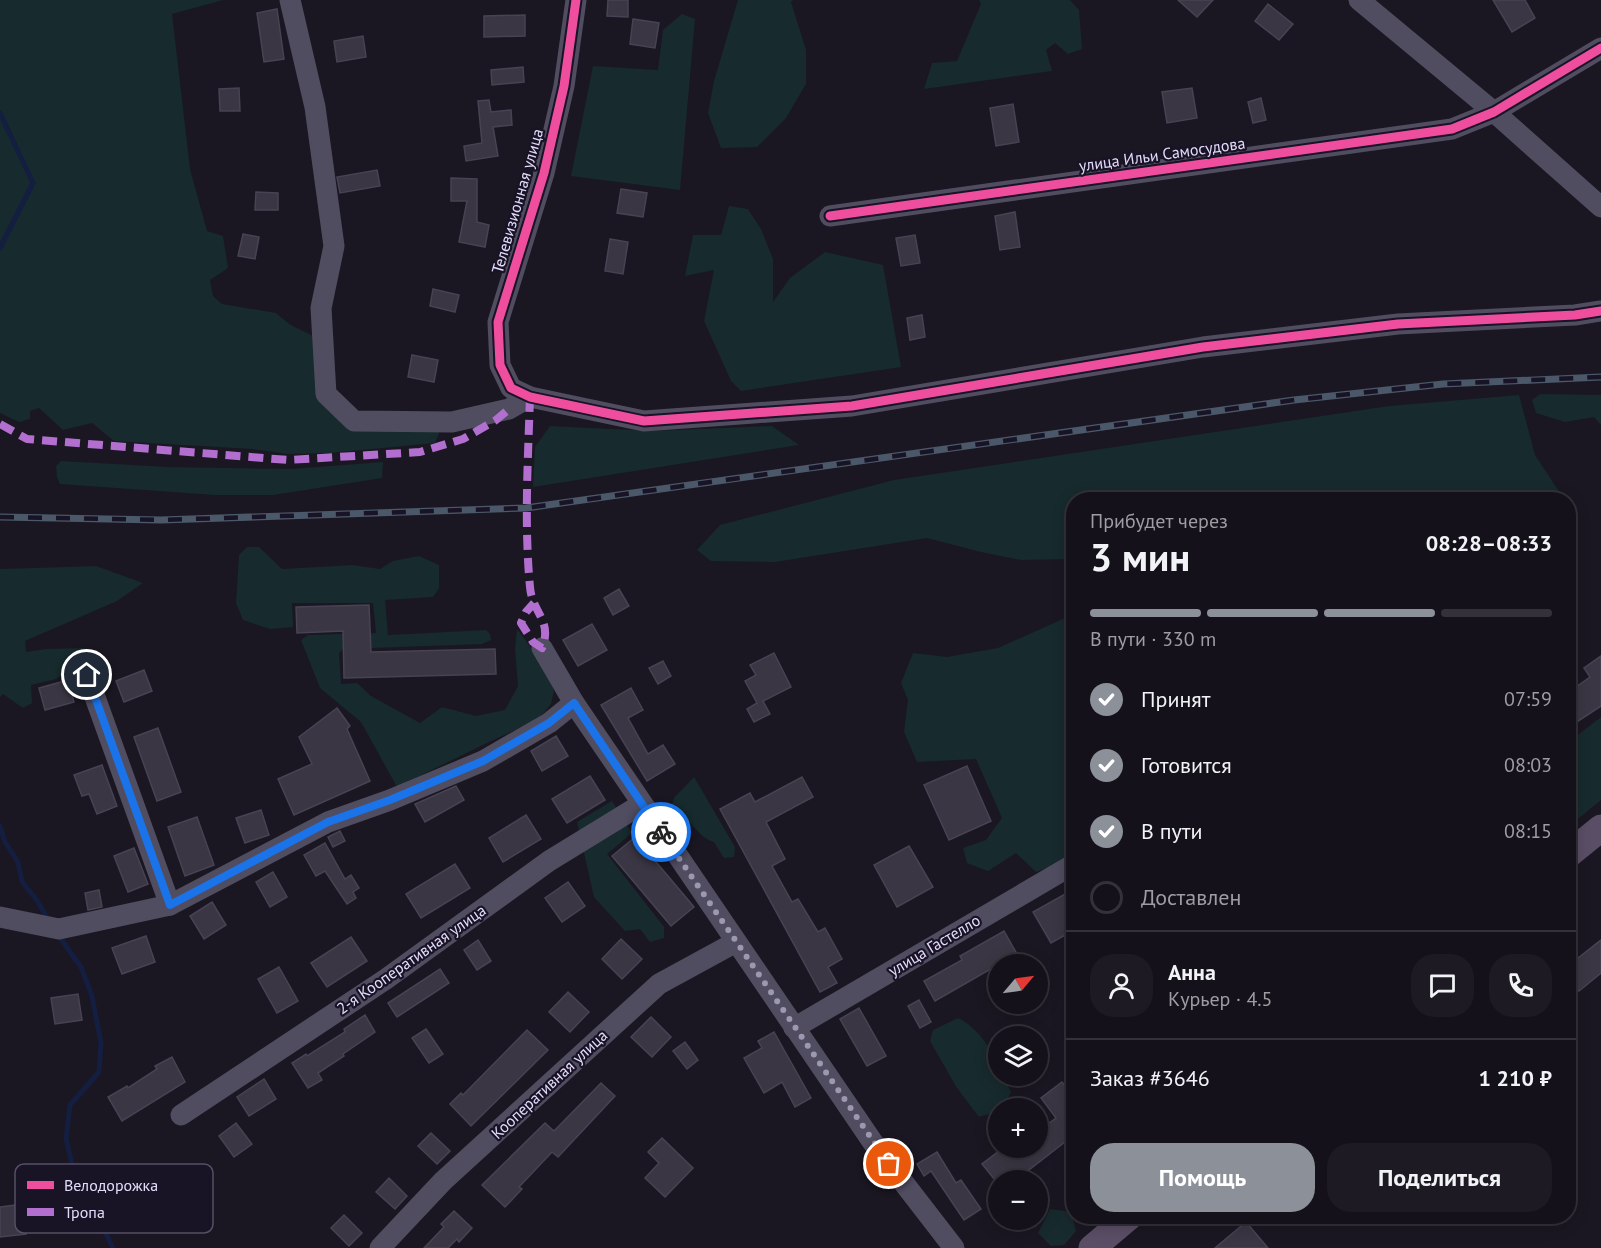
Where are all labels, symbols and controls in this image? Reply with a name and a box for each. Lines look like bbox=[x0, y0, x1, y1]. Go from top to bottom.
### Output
street label: Телевизионная улица bbox=[487, 126, 547, 276]
street label: улица Ильи Самосудова bbox=[1078, 132, 1246, 176]
text: Прибудет через bbox=[1090, 508, 1228, 534]
text: 08:28–08:33 bbox=[1426, 529, 1552, 557]
text: 3 мин bbox=[1090, 531, 1190, 582]
text: В пути · 330 m bbox=[1090, 626, 1216, 652]
pin bbox=[61, 649, 112, 700]
icon: home bbox=[70, 658, 103, 691]
icon: check bbox=[1090, 683, 1123, 716]
text: Принят bbox=[1141, 685, 1211, 713]
text: 07:59 bbox=[1504, 686, 1552, 712]
icon: check bbox=[1090, 749, 1123, 782]
text: Готовится bbox=[1141, 751, 1232, 779]
text: 08:03 bbox=[1504, 752, 1552, 778]
courier bbox=[631, 802, 691, 862]
icon: check bbox=[1090, 815, 1123, 848]
icon: bike bbox=[645, 816, 678, 849]
text: В пути bbox=[1141, 817, 1203, 845]
text: 08:15 bbox=[1504, 818, 1552, 844]
text: Доставлен bbox=[1141, 883, 1241, 911]
street label: 2-я Кооперативная улица bbox=[332, 900, 490, 1018]
street label: улица Гастелло bbox=[884, 910, 984, 980]
north arrow bbox=[988, 954, 1048, 1014]
map controls bbox=[988, 954, 1048, 1230]
button: person bbox=[1090, 954, 1153, 1017]
button: chat bbox=[1411, 954, 1474, 1017]
button: phone bbox=[1489, 954, 1552, 1017]
text: Анна bbox=[1168, 958, 1216, 986]
text: Курьер · 4.5 bbox=[1168, 986, 1272, 1012]
street label: Кооперативная улица bbox=[487, 1025, 611, 1143]
button: layers bbox=[988, 1026, 1048, 1086]
text: Заказ #3646 bbox=[1090, 1064, 1210, 1092]
text: 1 210 ₽ bbox=[1478, 1064, 1552, 1092]
button: + bbox=[988, 1098, 1048, 1158]
pin bbox=[863, 1138, 914, 1189]
button: Помощь bbox=[1090, 1143, 1315, 1212]
button: Поделиться bbox=[1327, 1143, 1552, 1212]
icon: bag bbox=[872, 1147, 905, 1180]
legend bbox=[15, 1164, 213, 1233]
button: − bbox=[988, 1170, 1048, 1230]
text: Велодорожка bbox=[64, 1175, 158, 1195]
text: Тропа bbox=[64, 1202, 105, 1222]

